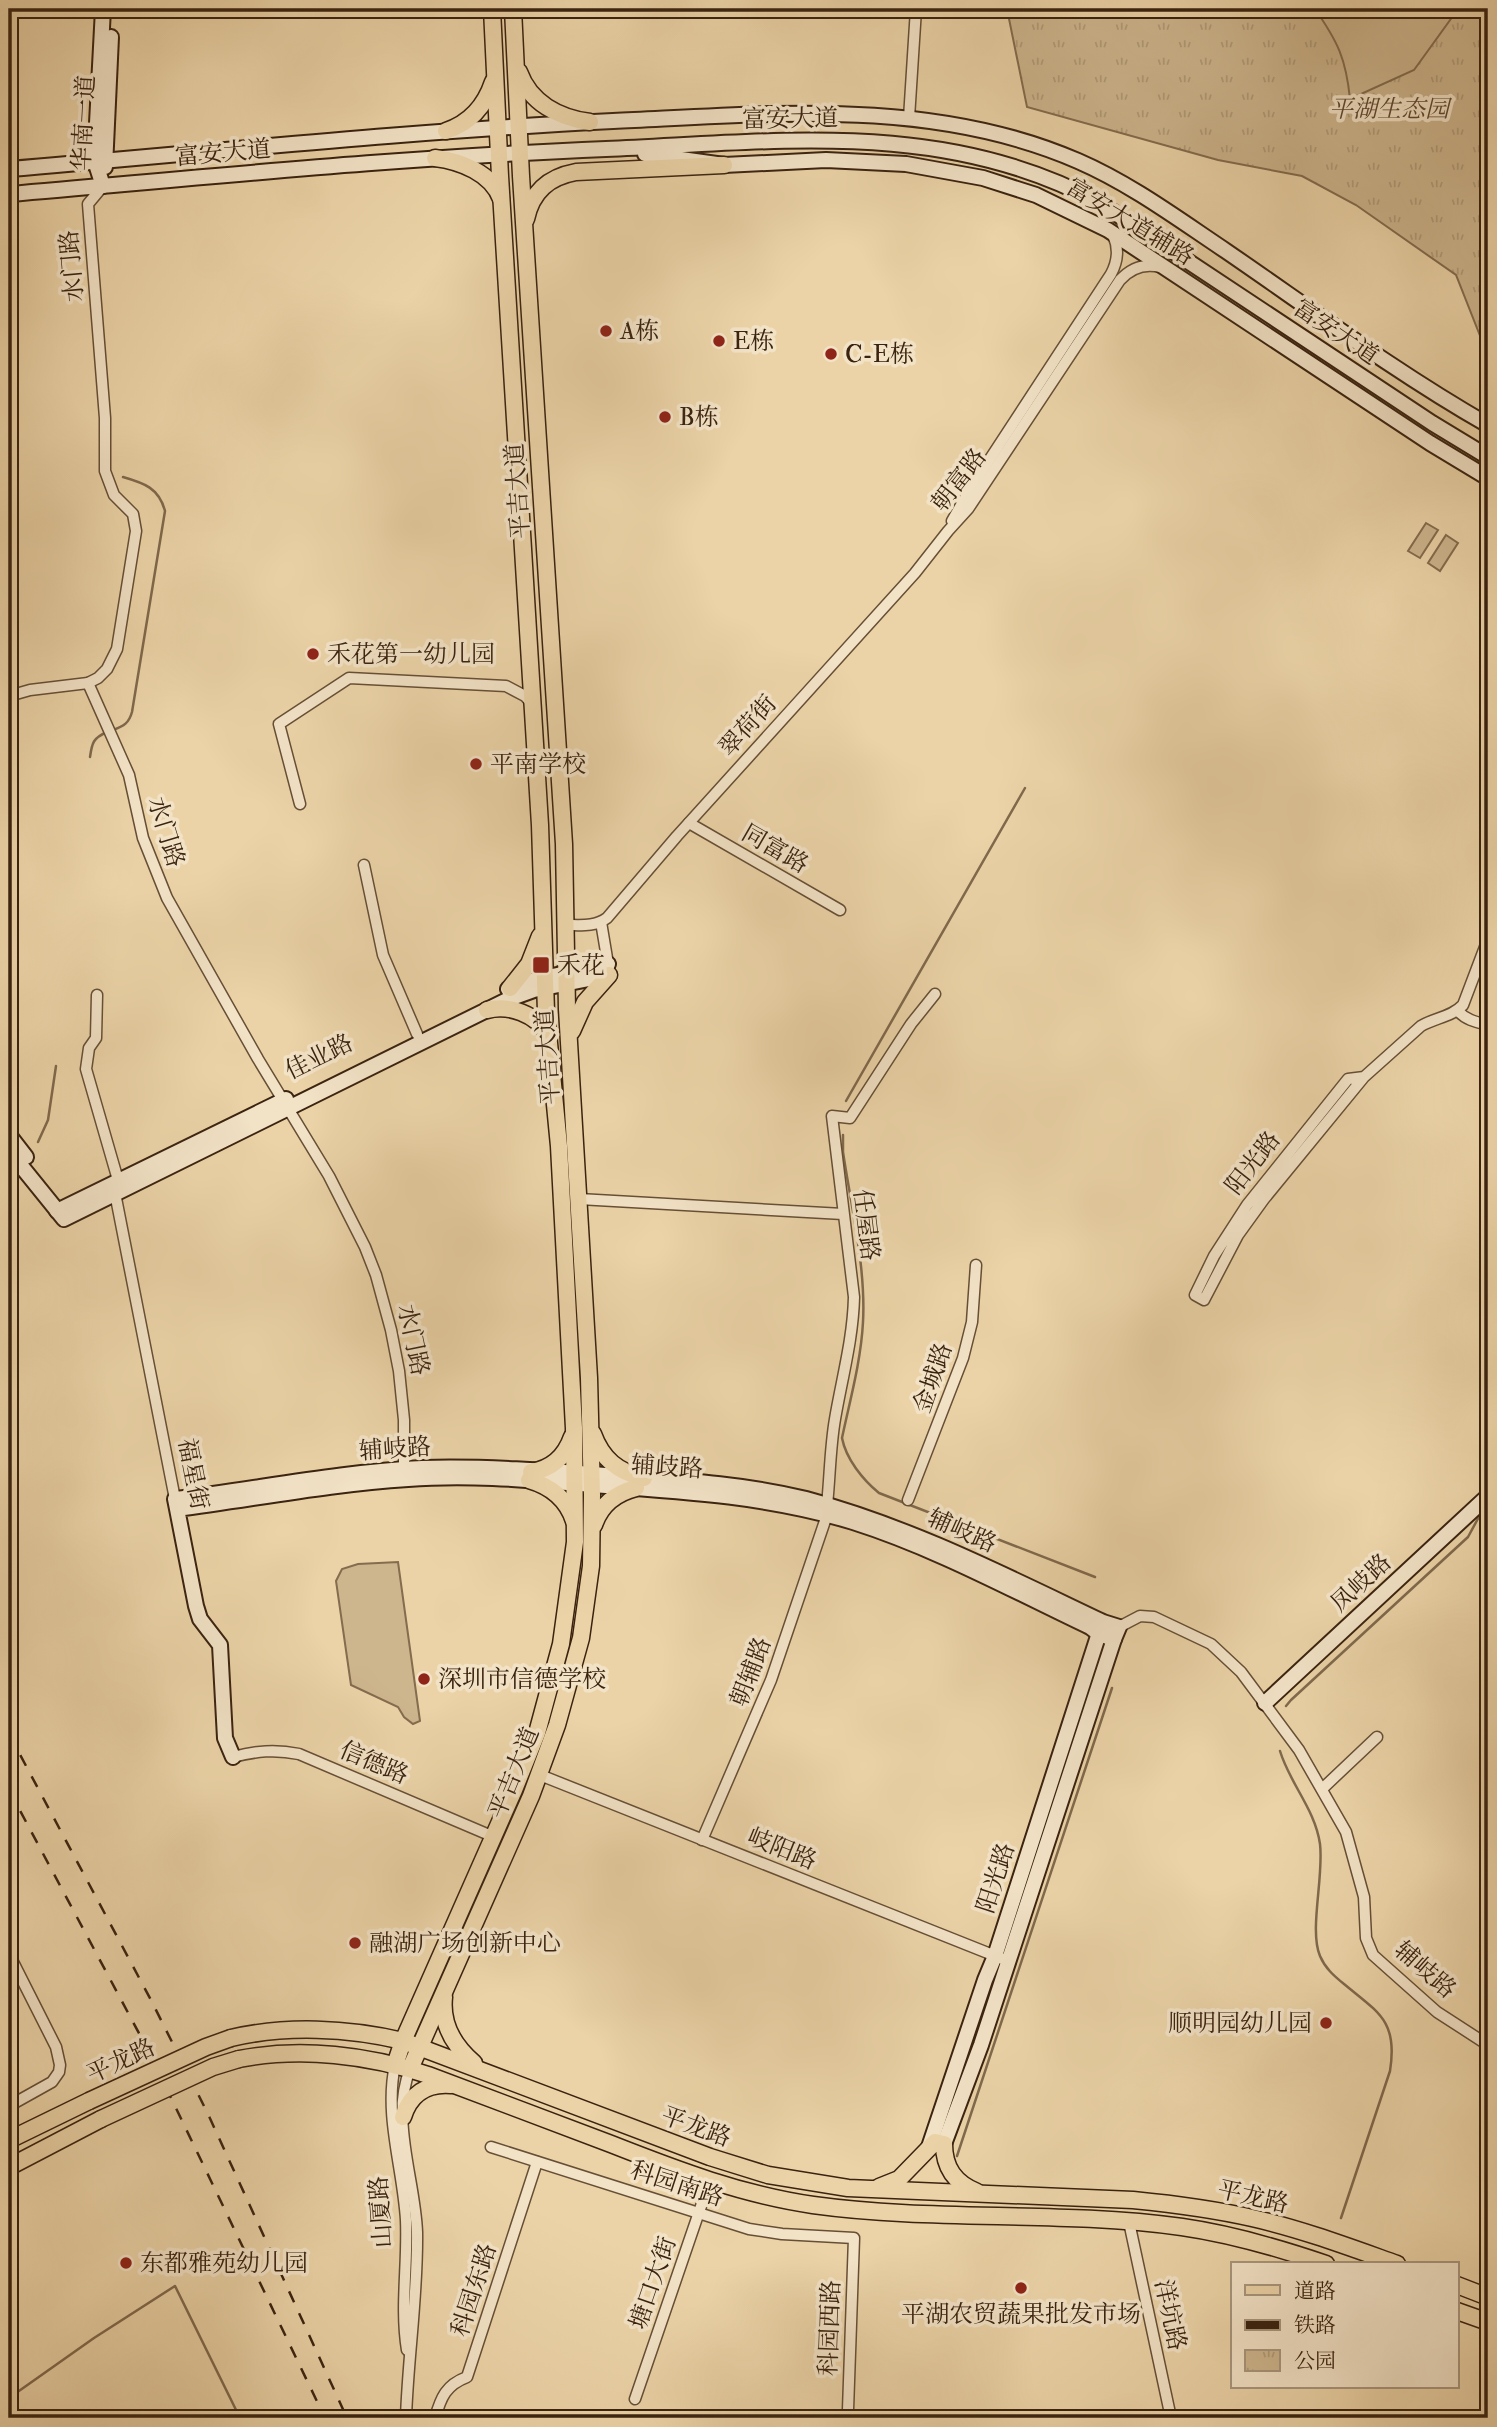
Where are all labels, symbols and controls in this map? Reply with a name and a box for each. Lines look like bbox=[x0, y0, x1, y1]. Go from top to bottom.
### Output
street label: 华南一道 bbox=[66, 74, 102, 172]
park label: 平湖生态园 bbox=[1329, 94, 1453, 125]
street label: 富安大道 bbox=[742, 103, 838, 135]
street label: 富安大道 bbox=[174, 133, 272, 173]
street label: 富安大道辅路 bbox=[1060, 172, 1200, 272]
street label: 水门路 bbox=[53, 229, 91, 303]
street label: 富安大道 bbox=[1288, 292, 1384, 372]
place label: A栋 bbox=[619, 316, 659, 347]
marker: A栋 bbox=[598, 323, 614, 339]
place label: E栋 bbox=[733, 326, 774, 357]
marker: E栋 bbox=[711, 333, 727, 349]
place label: C-E栋 bbox=[845, 339, 914, 370]
marker: C-E栋 bbox=[823, 346, 839, 362]
place label: B栋 bbox=[679, 402, 719, 433]
marker: B栋 bbox=[657, 409, 673, 425]
street label: 平吉大道 bbox=[499, 442, 537, 540]
street label: 朝富路 bbox=[925, 442, 993, 518]
place label: 禾花第一幼儿园 bbox=[327, 639, 495, 670]
marker: 禾花第一幼儿园 bbox=[305, 646, 321, 662]
street label: 翠荷街 bbox=[712, 689, 784, 763]
place label: 平南学校 bbox=[490, 749, 586, 780]
marker: 平南学校 bbox=[468, 756, 484, 772]
street label: 水门路 bbox=[141, 793, 191, 871]
street label: 同富路 bbox=[736, 818, 814, 880]
place label: 禾花 bbox=[557, 950, 605, 981]
marker: 禾花 bbox=[531, 955, 551, 975]
street label: 平吉大道 bbox=[529, 1008, 567, 1106]
street label: 佳业路 bbox=[280, 1027, 358, 1087]
street label: 阳光路 bbox=[1219, 1125, 1287, 1201]
street label: 任屋路 bbox=[846, 1187, 886, 1263]
street label: 水门路 bbox=[390, 1302, 436, 1378]
street label: 金城路 bbox=[907, 1339, 959, 1417]
street label: 辅岐路 bbox=[358, 1431, 432, 1467]
street label: 福星街 bbox=[171, 1436, 215, 1512]
street label: 辅歧路 bbox=[630, 1449, 704, 1485]
street label: 辅岐路 bbox=[923, 1502, 1001, 1560]
street label: 凤岐路 bbox=[1324, 1547, 1398, 1619]
street label: 朝辅路 bbox=[724, 1633, 778, 1711]
place label: 深圳市信德学校 bbox=[438, 1664, 606, 1695]
marker: 深圳市信德学校 bbox=[416, 1671, 432, 1687]
street label: 平吉大道 bbox=[482, 1723, 546, 1823]
street label: 信德路 bbox=[335, 1735, 413, 1791]
street label: 岐阳路 bbox=[743, 1821, 821, 1877]
street label: 阳光路 bbox=[970, 1839, 1022, 1917]
place label: 融湖广场创新中心 bbox=[369, 1928, 561, 1959]
marker: 融湖广场创新中心 bbox=[347, 1935, 363, 1951]
street label: 辅岐路 bbox=[1388, 1935, 1462, 2005]
place label: 顺明园幼儿园 bbox=[1168, 2008, 1312, 2039]
marker: 顺明园幼儿园 bbox=[1318, 2015, 1334, 2031]
street label: 平龙路 bbox=[82, 2032, 160, 2090]
street label: 平龙路 bbox=[657, 2100, 735, 2154]
street label: 科园南路 bbox=[627, 2154, 727, 2214]
street label: 平龙路 bbox=[1214, 2174, 1292, 2220]
street label: 山厦路 bbox=[363, 2175, 399, 2249]
street label: 塘口大街 bbox=[623, 2233, 683, 2333]
street label: 科园东路 bbox=[444, 2240, 504, 2340]
place label: 东都雅苑幼儿园 bbox=[140, 2248, 308, 2279]
marker: 东都雅苑幼儿园 bbox=[118, 2255, 134, 2271]
legend bbox=[1231, 2262, 1458, 2388]
street label: 洋坑路 bbox=[1147, 2277, 1193, 2353]
text: 道路 bbox=[1294, 2278, 1336, 2305]
street label: 科园西路 bbox=[813, 2279, 847, 2377]
marker: 平湖农贸蔬果批发市场 bbox=[1013, 2280, 1029, 2296]
place label: 平湖农贸蔬果批发市场 bbox=[901, 2299, 1141, 2330]
text: 铁路 bbox=[1294, 2312, 1336, 2339]
text: 公园 bbox=[1294, 2348, 1336, 2375]

